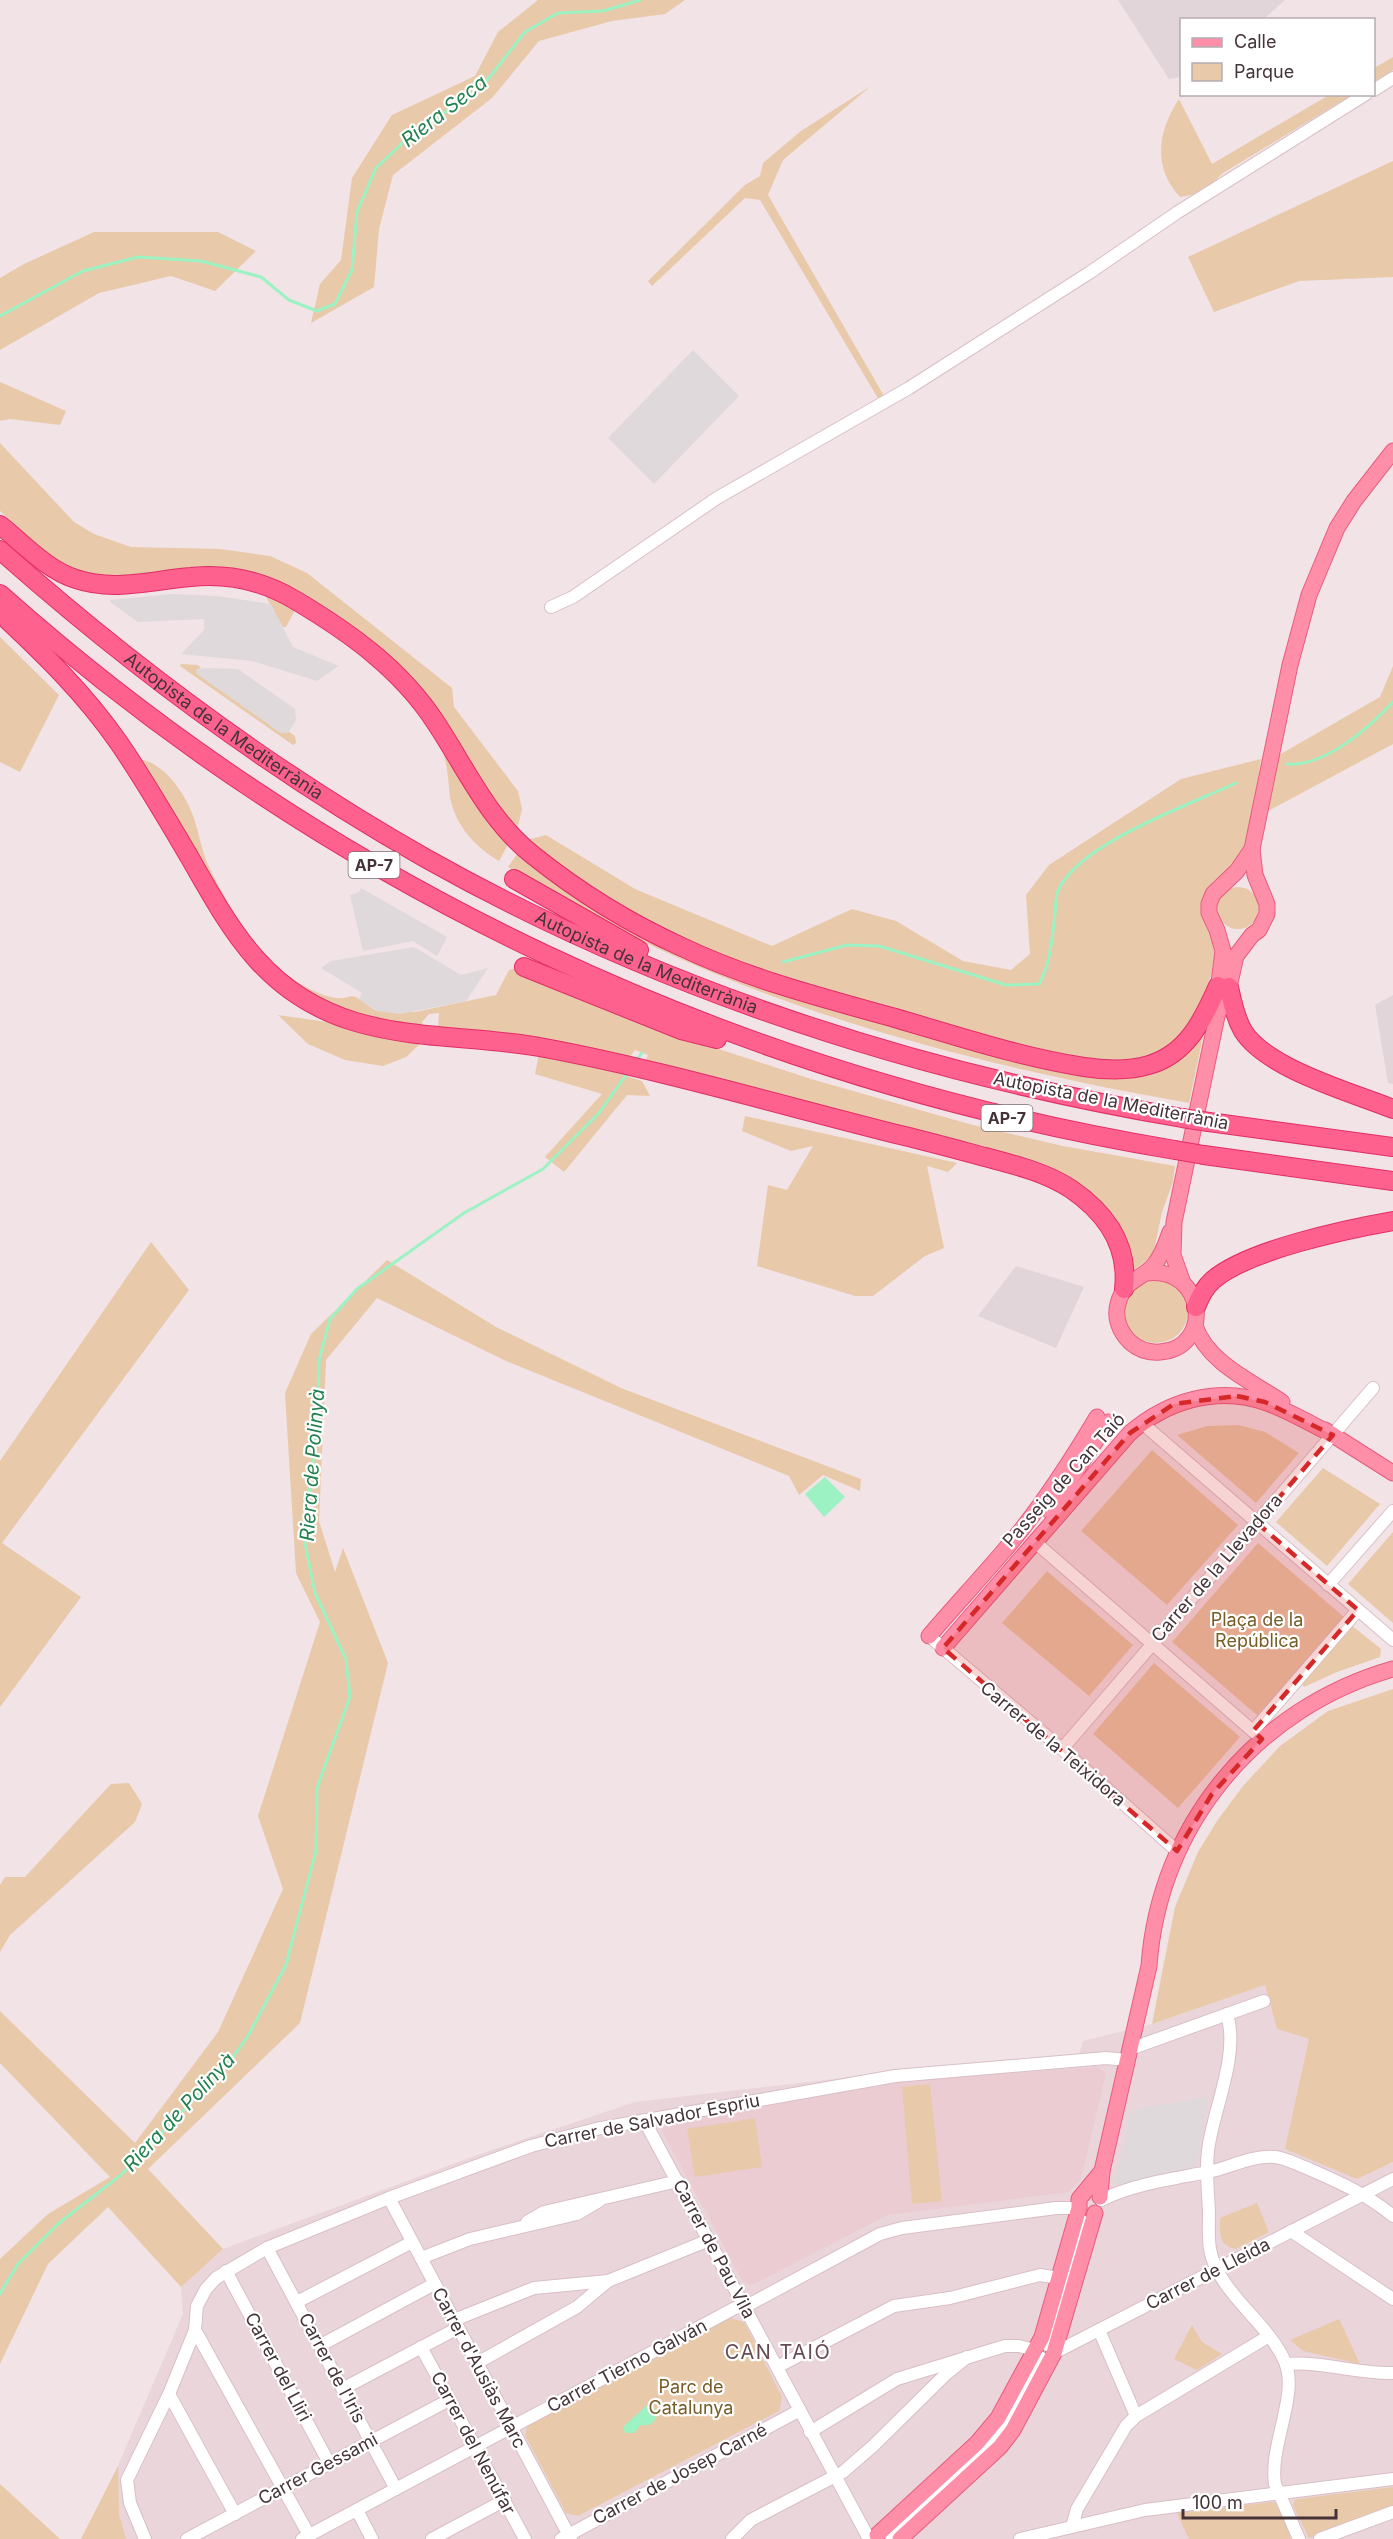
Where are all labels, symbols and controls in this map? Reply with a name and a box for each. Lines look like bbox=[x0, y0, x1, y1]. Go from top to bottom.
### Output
legend bbox=[1180, 18, 1375, 96]
text: Calle bbox=[1234, 31, 1276, 52]
text: Parque bbox=[1234, 61, 1294, 82]
water label: Riera Seca bbox=[396, 70, 492, 152]
street label: Autopista de la Mediterrània bbox=[121, 648, 327, 804]
road number: AP-7 bbox=[348, 852, 400, 878]
street label: Autopista de la Mediterrània bbox=[532, 906, 761, 1018]
street label: Autopista de la Mediterrània bbox=[992, 1067, 1230, 1134]
road number: AP-7 bbox=[982, 1105, 1032, 1131]
water label: Riera de Polinyà bbox=[295, 1388, 329, 1542]
street label: Passeig de Can Taió bbox=[998, 1408, 1129, 1551]
street label: Carrer de la Llevadora bbox=[1147, 1490, 1286, 1646]
park label: Plaça de la República bbox=[1211, 1609, 1303, 1651]
street label: Carrer de la Teixidora bbox=[976, 1677, 1130, 1811]
water label: Riera de Polinyà bbox=[118, 2048, 240, 2176]
street label: Carrer de Salvador Espriu bbox=[542, 2089, 761, 2152]
street label: Carrer de Pau Vila bbox=[669, 2176, 760, 2322]
street label: Carrer de Lleida bbox=[1142, 2233, 1273, 2314]
street label: Carrer d'Ausiàs Marc bbox=[428, 2284, 531, 2452]
street label: Carrer del Lliri bbox=[241, 2309, 316, 2425]
street label: Carrer de l'Iris bbox=[295, 2309, 370, 2426]
street label: Carrer Tierno Galván bbox=[543, 2315, 710, 2417]
district label: CAN TAIÓ bbox=[725, 2339, 831, 2364]
street label: Carrer del Nenúfar bbox=[427, 2368, 520, 2518]
park label: Parc de Catalunya bbox=[649, 2376, 733, 2418]
street label: Carrer de Josep Carné bbox=[589, 2419, 770, 2528]
street label: Carrer Gessami bbox=[254, 2428, 381, 2509]
scale bar bbox=[1183, 2482, 1336, 2520]
text: 100 m bbox=[1192, 2492, 1243, 2513]

